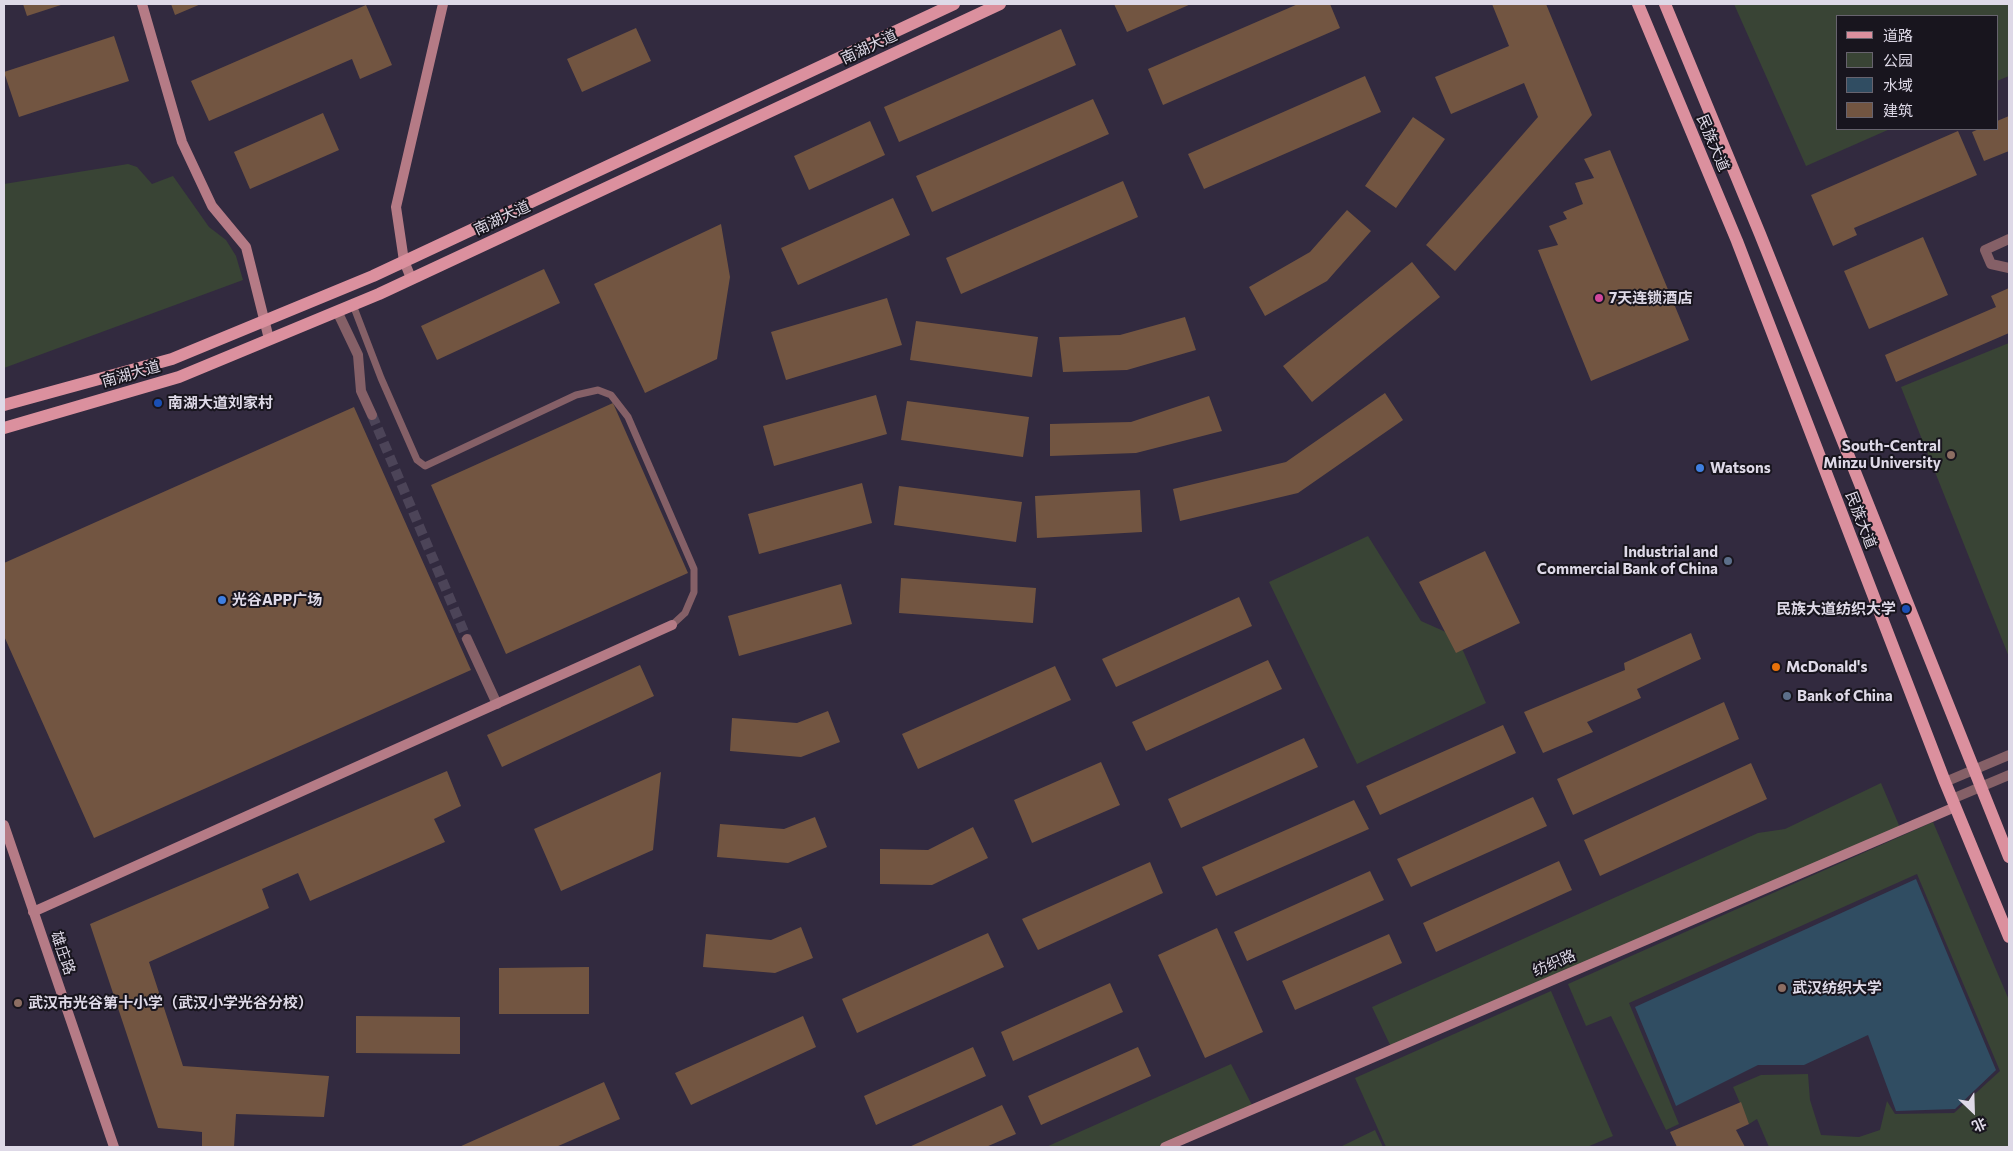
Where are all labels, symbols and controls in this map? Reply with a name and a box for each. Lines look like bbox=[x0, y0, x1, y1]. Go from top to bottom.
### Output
legend bbox=[1836, 15, 1998, 130]
street label: 南湖大道 bbox=[838, 26, 900, 68]
text: 道路 bbox=[1883, 26, 1913, 44]
text: 公园 bbox=[1883, 51, 1913, 69]
text: 水域 bbox=[1883, 76, 1913, 94]
text: 建筑 bbox=[1883, 101, 1913, 119]
street label: 民族大道 bbox=[1693, 112, 1733, 174]
street label: 南湖大道 bbox=[471, 197, 533, 239]
place label: 7天连锁酒店 bbox=[1609, 289, 1692, 307]
marker: 7天连锁酒店 bbox=[1593, 292, 1605, 304]
street label: 南湖大道 bbox=[100, 357, 162, 391]
place label: 南湖大道刘家村 bbox=[168, 394, 273, 412]
marker: 南湖大道刘家村 bbox=[152, 397, 164, 409]
place label: South-Central Minzu University bbox=[1823, 437, 1941, 472]
marker: South-Central Minzu University bbox=[1945, 449, 1957, 461]
place label: Watsons bbox=[1710, 459, 1771, 477]
marker: Watsons bbox=[1694, 462, 1706, 474]
street label: 民族大道 bbox=[1842, 489, 1880, 551]
place label: Industrial and Commercial Bank of China bbox=[1537, 543, 1718, 578]
marker: Industrial and Commercial Bank of China bbox=[1722, 555, 1734, 567]
place label: 光谷APP广场 bbox=[232, 591, 322, 609]
marker: 光谷APP广场 bbox=[216, 594, 228, 606]
place label: 民族大道纺织大学 bbox=[1776, 600, 1896, 618]
marker: 民族大道纺织大学 bbox=[1900, 603, 1912, 615]
place label: McDonald's bbox=[1786, 658, 1867, 676]
marker: McDonald's bbox=[1770, 661, 1782, 673]
place label: Bank of China bbox=[1797, 687, 1893, 705]
marker: Bank of China bbox=[1781, 690, 1793, 702]
street label: 雄庄路 bbox=[47, 929, 79, 977]
street label: 纺织路 bbox=[1530, 946, 1578, 980]
place label: 武汉纺织大学 bbox=[1792, 979, 1882, 997]
marker: 武汉纺织大学 bbox=[1776, 982, 1788, 994]
place label: 武汉市光谷第十小学（武汉小学光谷分校） bbox=[28, 994, 313, 1012]
marker: 武汉市光谷第十小学（武汉小学光谷分校） bbox=[12, 997, 24, 1009]
north arrow bbox=[1948, 1086, 1998, 1136]
text: 北 bbox=[1969, 1115, 1989, 1136]

